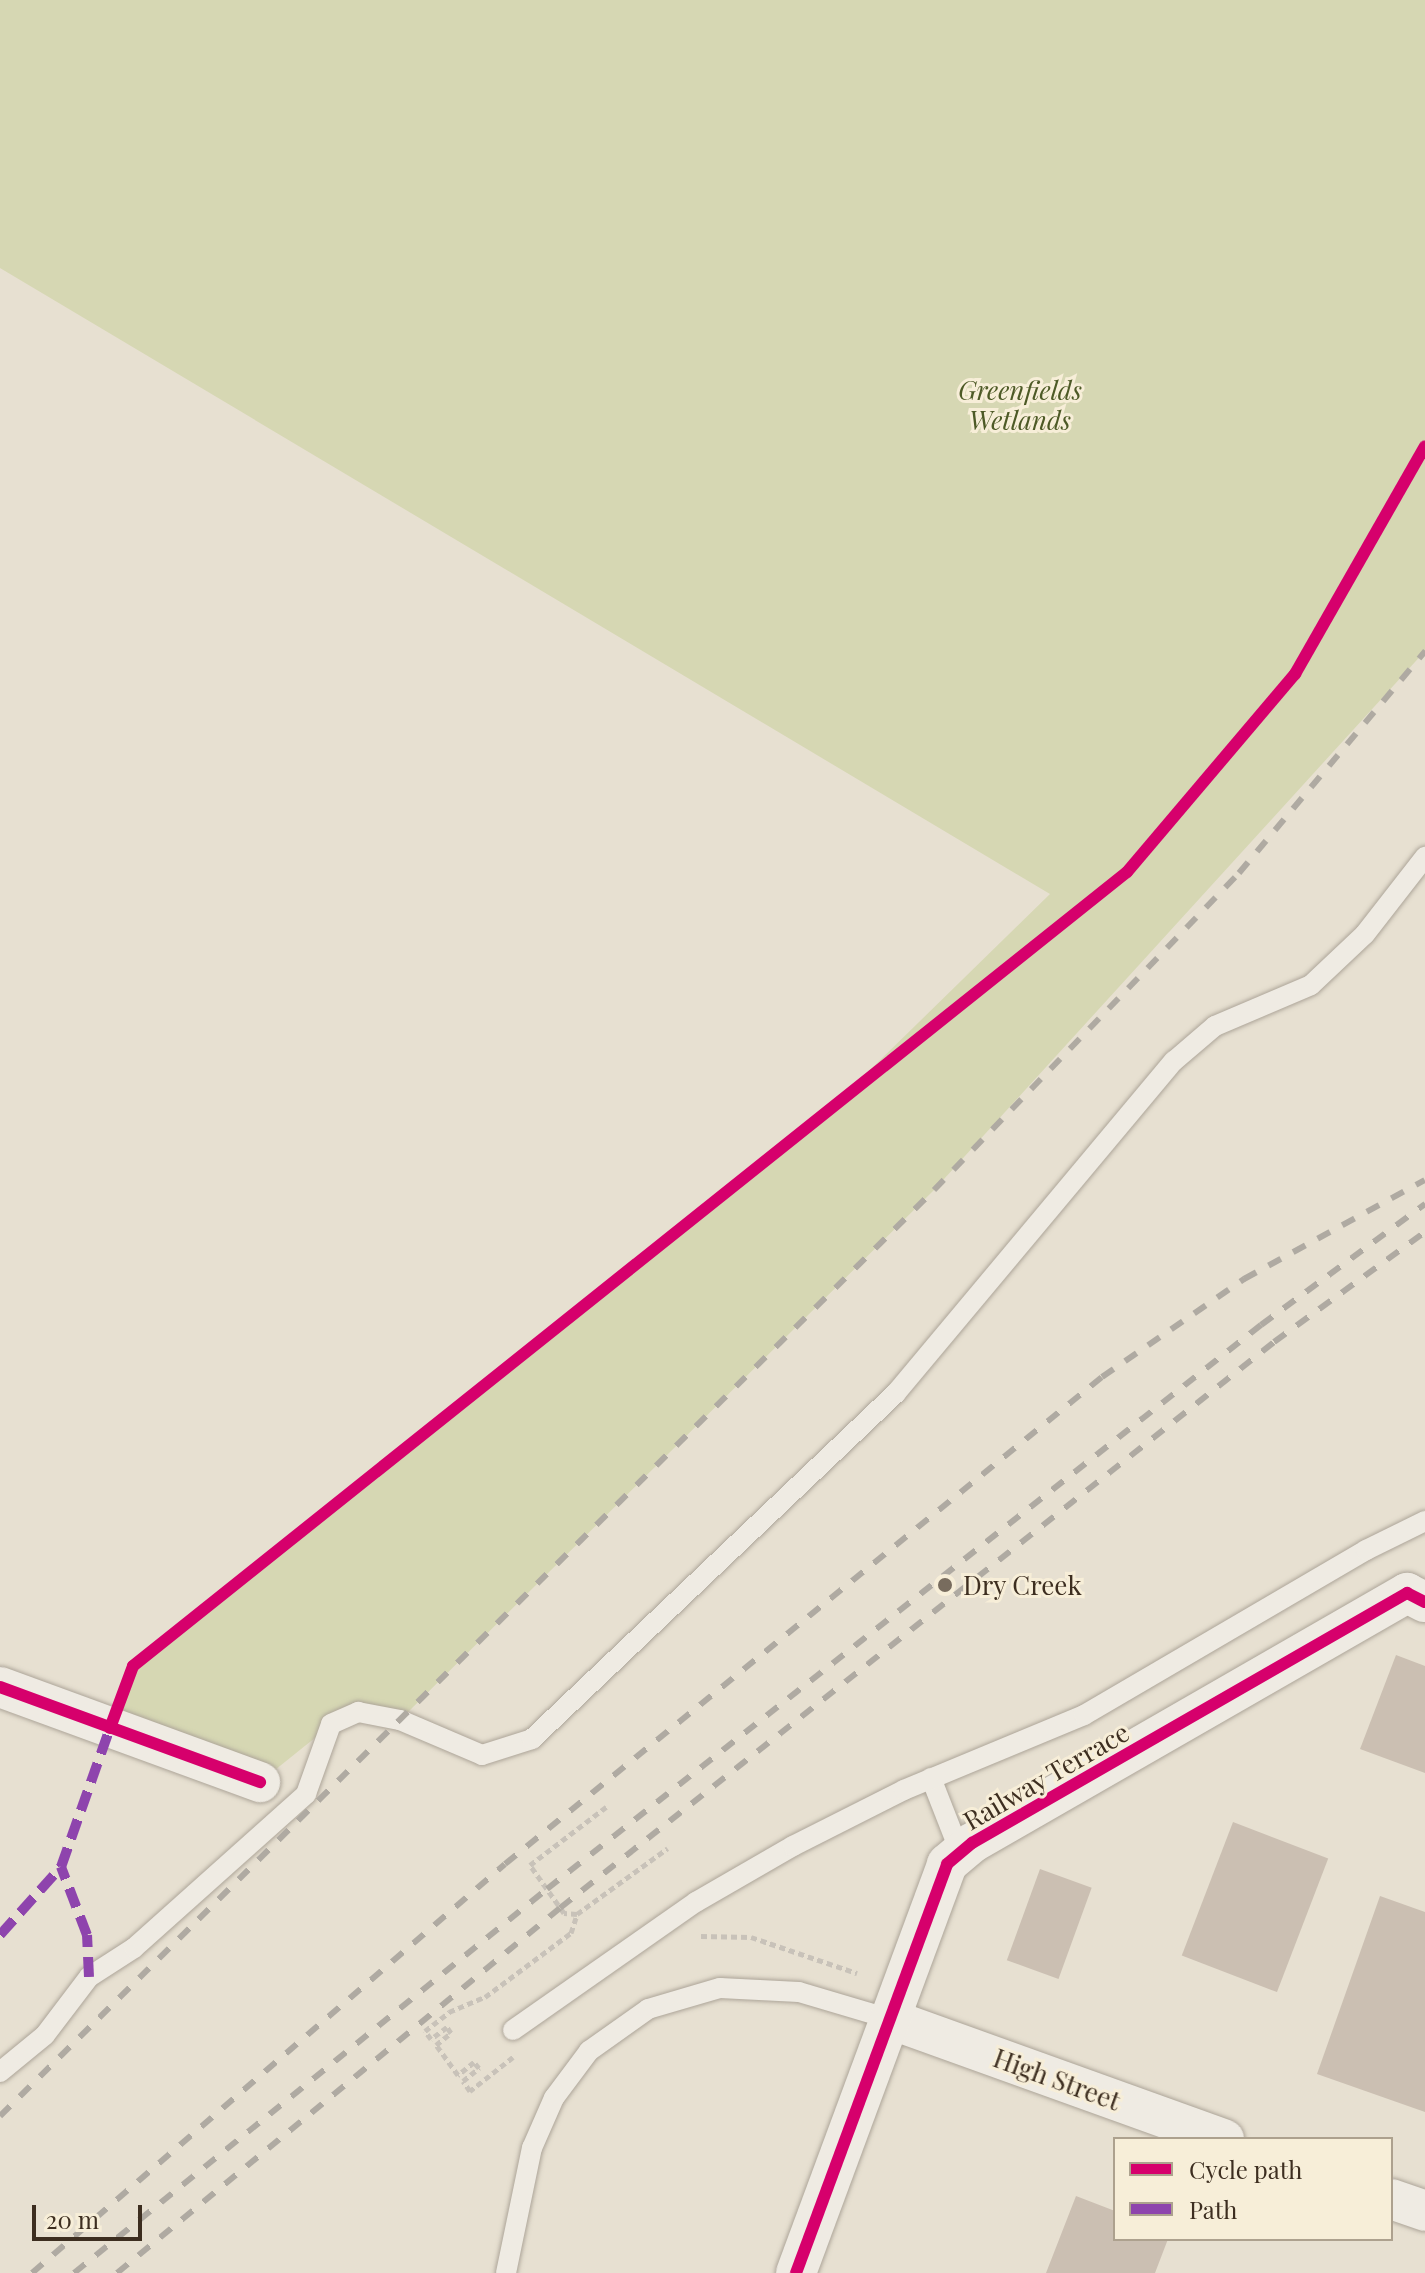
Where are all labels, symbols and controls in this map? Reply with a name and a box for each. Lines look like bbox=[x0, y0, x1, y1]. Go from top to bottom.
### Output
park label: Greenfields Wetlands bbox=[958, 374, 1082, 436]
place label: Dry Creek bbox=[963, 1569, 1082, 1601]
marker: Dry Creek bbox=[934, 1574, 956, 1596]
street label: Railway Terrace bbox=[957, 1716, 1135, 1836]
street label: High Street bbox=[989, 2042, 1125, 2116]
legend bbox=[1113, 2137, 1393, 2241]
text: Cycle path bbox=[1189, 2153, 1302, 2185]
scale bar bbox=[36, 2189, 146, 2239]
text: Path bbox=[1189, 2193, 1237, 2225]
text: 20 m bbox=[46, 2203, 99, 2235]

